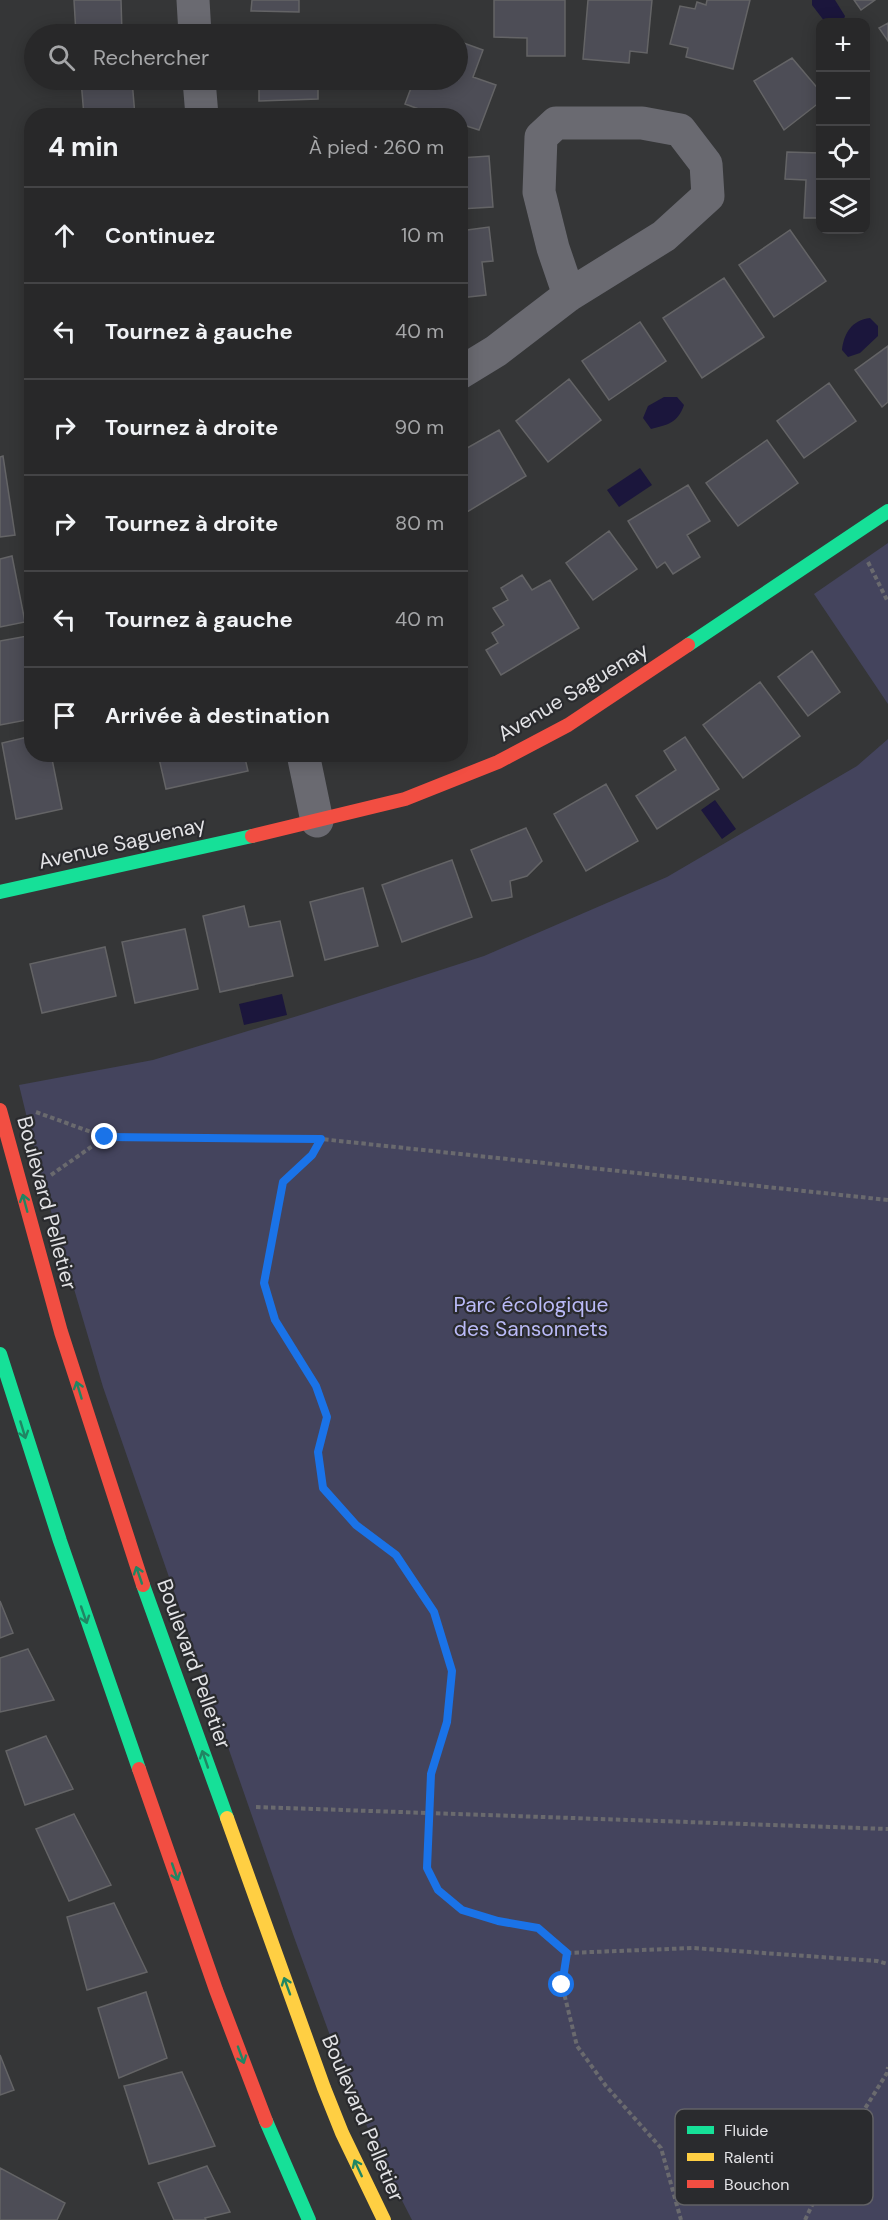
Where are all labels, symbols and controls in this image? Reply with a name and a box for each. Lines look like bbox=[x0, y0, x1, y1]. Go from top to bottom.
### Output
map controls bbox=[816, 18, 870, 234]
button: + bbox=[816, 18, 870, 72]
search box bbox=[24, 24, 468, 90]
icon: search bbox=[45, 41, 78, 74]
text: Rechercher bbox=[93, 43, 209, 72]
button: − bbox=[816, 72, 870, 126]
button: locate bbox=[816, 126, 870, 180]
text: 4 min bbox=[48, 130, 119, 164]
text: À pied · 260 m bbox=[309, 134, 444, 160]
button: layers bbox=[816, 180, 870, 234]
icon: ahead bbox=[48, 219, 81, 252]
text: Continuez bbox=[105, 221, 215, 250]
text: 10 m bbox=[401, 222, 444, 248]
icon: left bbox=[48, 315, 81, 348]
text: Tournez à gauche bbox=[105, 317, 293, 346]
text: 40 m bbox=[395, 318, 444, 344]
icon: right bbox=[48, 411, 81, 444]
text: Tournez à droite bbox=[105, 413, 278, 442]
text: 90 m bbox=[395, 414, 444, 440]
icon: right bbox=[48, 507, 81, 540]
text: Tournez à droite bbox=[105, 509, 278, 538]
text: 80 m bbox=[395, 510, 444, 536]
icon: left bbox=[48, 603, 81, 636]
text: Tournez à gauche bbox=[105, 605, 293, 634]
text: 40 m bbox=[395, 606, 444, 632]
street label: Avenue Saguenay bbox=[492, 636, 654, 748]
icon: arrive bbox=[48, 699, 81, 732]
text: Arrivée à destination bbox=[105, 701, 330, 730]
street label: Avenue Saguenay bbox=[36, 810, 209, 876]
street label: Boulevard Pelletier bbox=[10, 1113, 84, 1293]
route end bbox=[91, 1123, 117, 1149]
one-way arrow bbox=[19, 1194, 30, 1213]
park label: Parc écologique des Sansonnets bbox=[453, 1291, 609, 1343]
one-way arrow bbox=[73, 1381, 84, 1400]
one-way arrow bbox=[18, 1420, 29, 1439]
one-way arrow bbox=[133, 1567, 144, 1585]
street label: Boulevard Pelletier bbox=[150, 1575, 238, 1753]
one-way arrow bbox=[80, 1605, 91, 1624]
one-way arrow bbox=[199, 1750, 210, 1769]
one-way arrow bbox=[171, 1862, 182, 1881]
route start bbox=[548, 1971, 574, 1997]
one-way arrow bbox=[280, 1977, 291, 1996]
street label: Boulevard Pelletier bbox=[315, 2030, 411, 2206]
one-way arrow bbox=[237, 2045, 248, 2064]
legend bbox=[675, 2109, 873, 2205]
text: Fluide bbox=[724, 2120, 768, 2141]
text: Ralenti bbox=[724, 2147, 774, 2168]
one-way arrow bbox=[351, 2159, 363, 2177]
text: Bouchon bbox=[724, 2174, 789, 2195]

